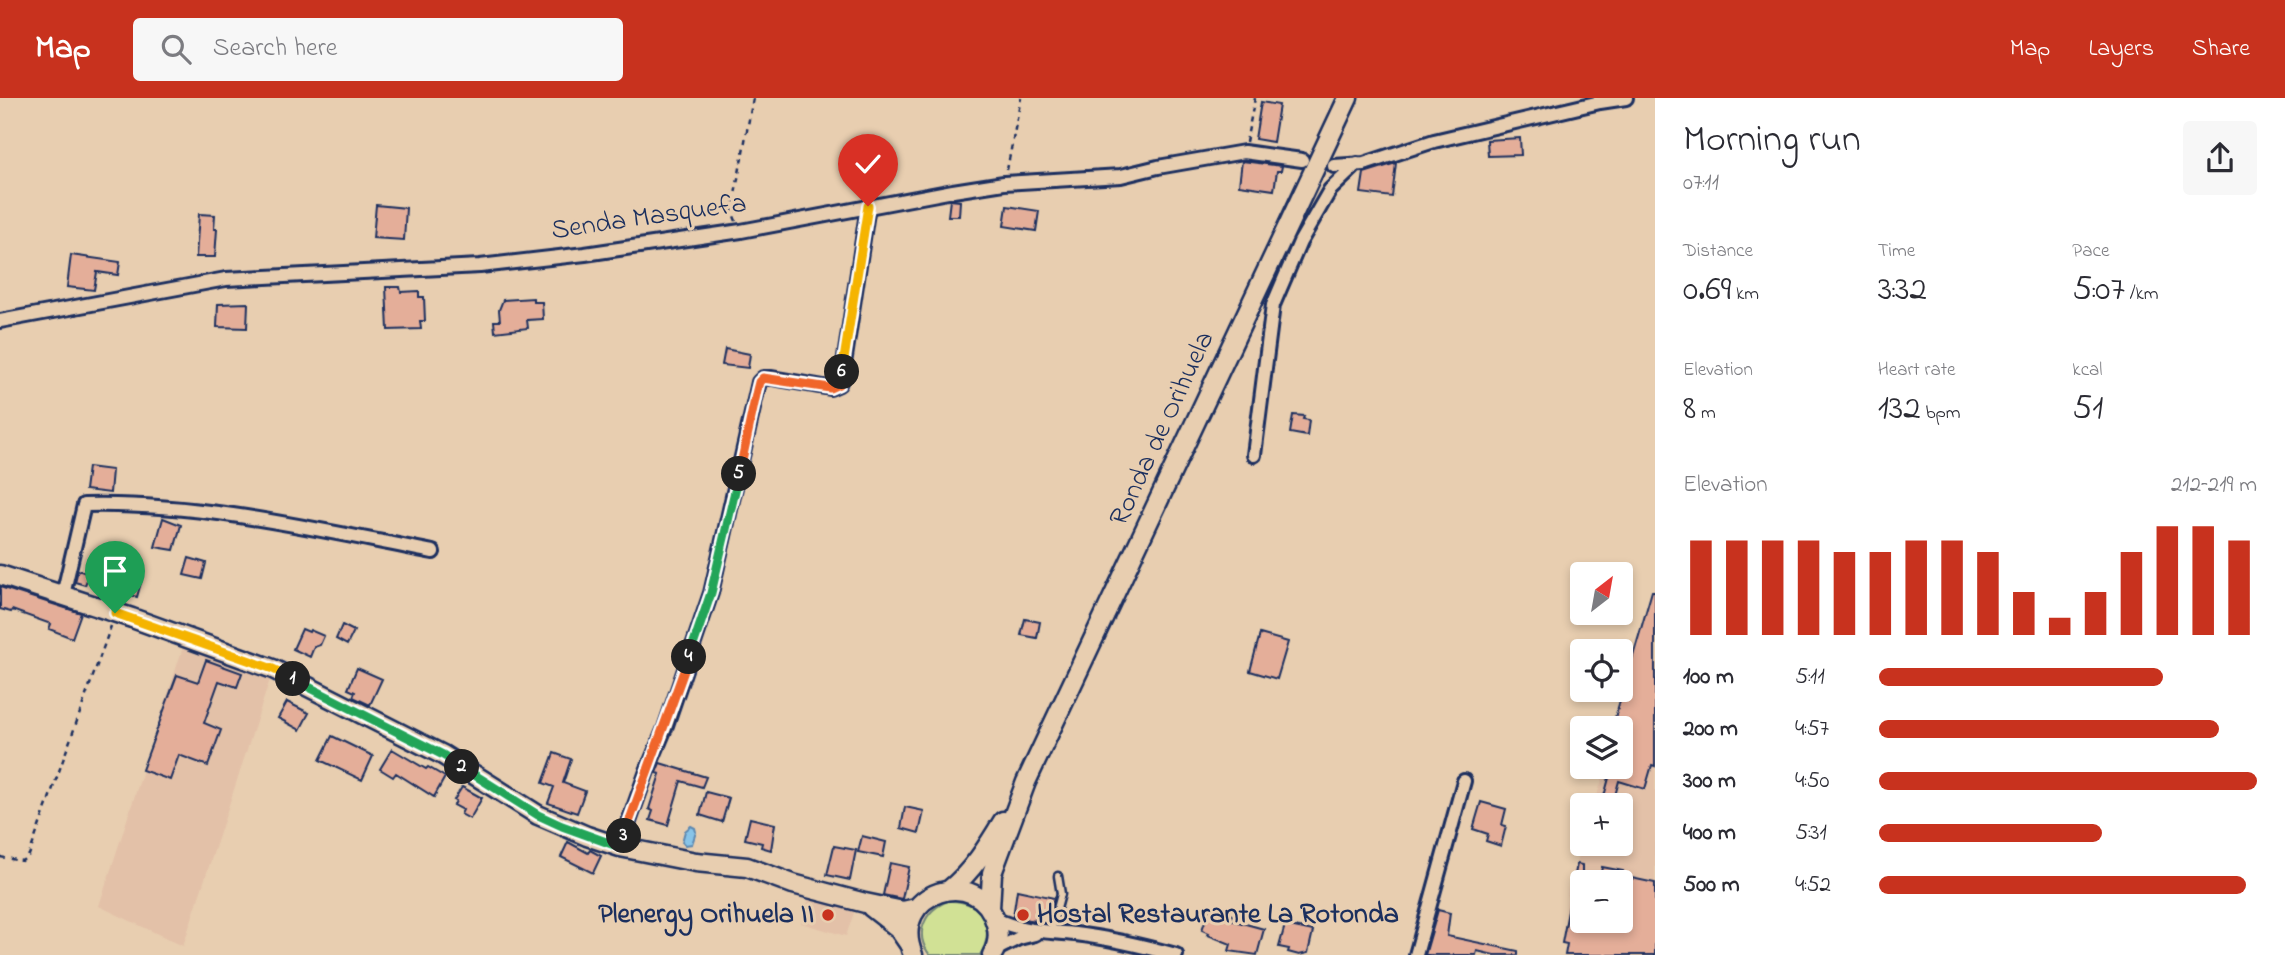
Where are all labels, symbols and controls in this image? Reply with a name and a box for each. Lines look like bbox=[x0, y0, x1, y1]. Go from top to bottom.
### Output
search box bbox=[133, 18, 623, 81]
text: Map bbox=[35, 25, 91, 73]
icon: search bbox=[157, 30, 195, 68]
text: Search here bbox=[213, 30, 337, 68]
text: Map bbox=[2010, 32, 2050, 67]
text: Layers bbox=[2088, 32, 2154, 67]
text: Share bbox=[2192, 32, 2250, 67]
text: Morning run bbox=[1683, 113, 1861, 169]
button: share bbox=[2183, 121, 2257, 195]
pin bbox=[838, 134, 898, 206]
icon: check bbox=[849, 145, 887, 183]
text: 07:11 bbox=[1683, 167, 1719, 200]
street label: Senda Masquefa bbox=[549, 184, 749, 252]
text: Distance bbox=[1683, 238, 1753, 265]
text: Time bbox=[1878, 238, 1915, 265]
text: Pace bbox=[2072, 238, 2109, 265]
text: 0.69 bbox=[1683, 265, 1731, 316]
text: 3:32 bbox=[1878, 265, 1927, 316]
text: 5:07 bbox=[2072, 265, 2125, 316]
text: km bbox=[1731, 281, 1759, 308]
text: /km bbox=[2125, 281, 2159, 308]
street label: Ronda de Orihuela bbox=[1100, 325, 1226, 533]
pin: 6 bbox=[824, 354, 860, 390]
text: Elevation bbox=[1683, 357, 1753, 384]
text: Heart rate bbox=[1878, 357, 1956, 384]
text: kcal bbox=[2072, 357, 2103, 384]
text: 6 bbox=[837, 358, 846, 385]
text: 8 bbox=[1683, 384, 1696, 435]
text: 132 bbox=[1878, 384, 1921, 435]
text: 51 bbox=[2072, 384, 2103, 435]
text: m bbox=[1696, 400, 1716, 427]
text: bpm bbox=[1921, 400, 1961, 427]
pin: 5 bbox=[722, 456, 756, 492]
text: 5 bbox=[733, 460, 744, 487]
text: Elevation bbox=[1683, 469, 1768, 502]
text: 212–219 m bbox=[2171, 469, 2257, 502]
pin bbox=[85, 541, 145, 613]
icon: arrive bbox=[96, 552, 134, 590]
north arrow bbox=[1570, 562, 1633, 625]
map controls bbox=[1570, 562, 1633, 933]
button: locate bbox=[1570, 639, 1633, 702]
pin: 4 bbox=[672, 640, 706, 674]
text: 4 bbox=[685, 643, 692, 670]
text: 100 m bbox=[1683, 661, 1734, 694]
text: 5:11 bbox=[1795, 661, 1825, 694]
pin: 1 bbox=[276, 662, 310, 696]
text: 1 bbox=[289, 665, 296, 692]
text: 200 m bbox=[1683, 713, 1738, 746]
text: 4:57 bbox=[1795, 713, 1829, 746]
button: layers bbox=[1570, 716, 1633, 779]
pin: 2 bbox=[444, 750, 480, 784]
text: 2 bbox=[457, 753, 466, 780]
text: 300 m bbox=[1683, 765, 1736, 798]
text: 4:50 bbox=[1795, 765, 1830, 798]
button: + bbox=[1570, 793, 1633, 856]
text: 400 m bbox=[1683, 817, 1736, 850]
text: 5:31 bbox=[1795, 817, 1827, 850]
pin: 3 bbox=[606, 818, 642, 854]
text: 3 bbox=[620, 822, 627, 849]
text: 500 m bbox=[1683, 869, 1740, 902]
text: 4:52 bbox=[1795, 869, 1831, 902]
button: − bbox=[1570, 870, 1633, 933]
place label: Plenergy Orihuela II bbox=[598, 895, 814, 937]
place label: Hostal Restaurante La Rotonda bbox=[1037, 895, 1399, 936]
marker: Plenergy Orihuela II bbox=[820, 907, 836, 923]
marker: Hostal Restaurante La Rotonda bbox=[1015, 907, 1031, 923]

